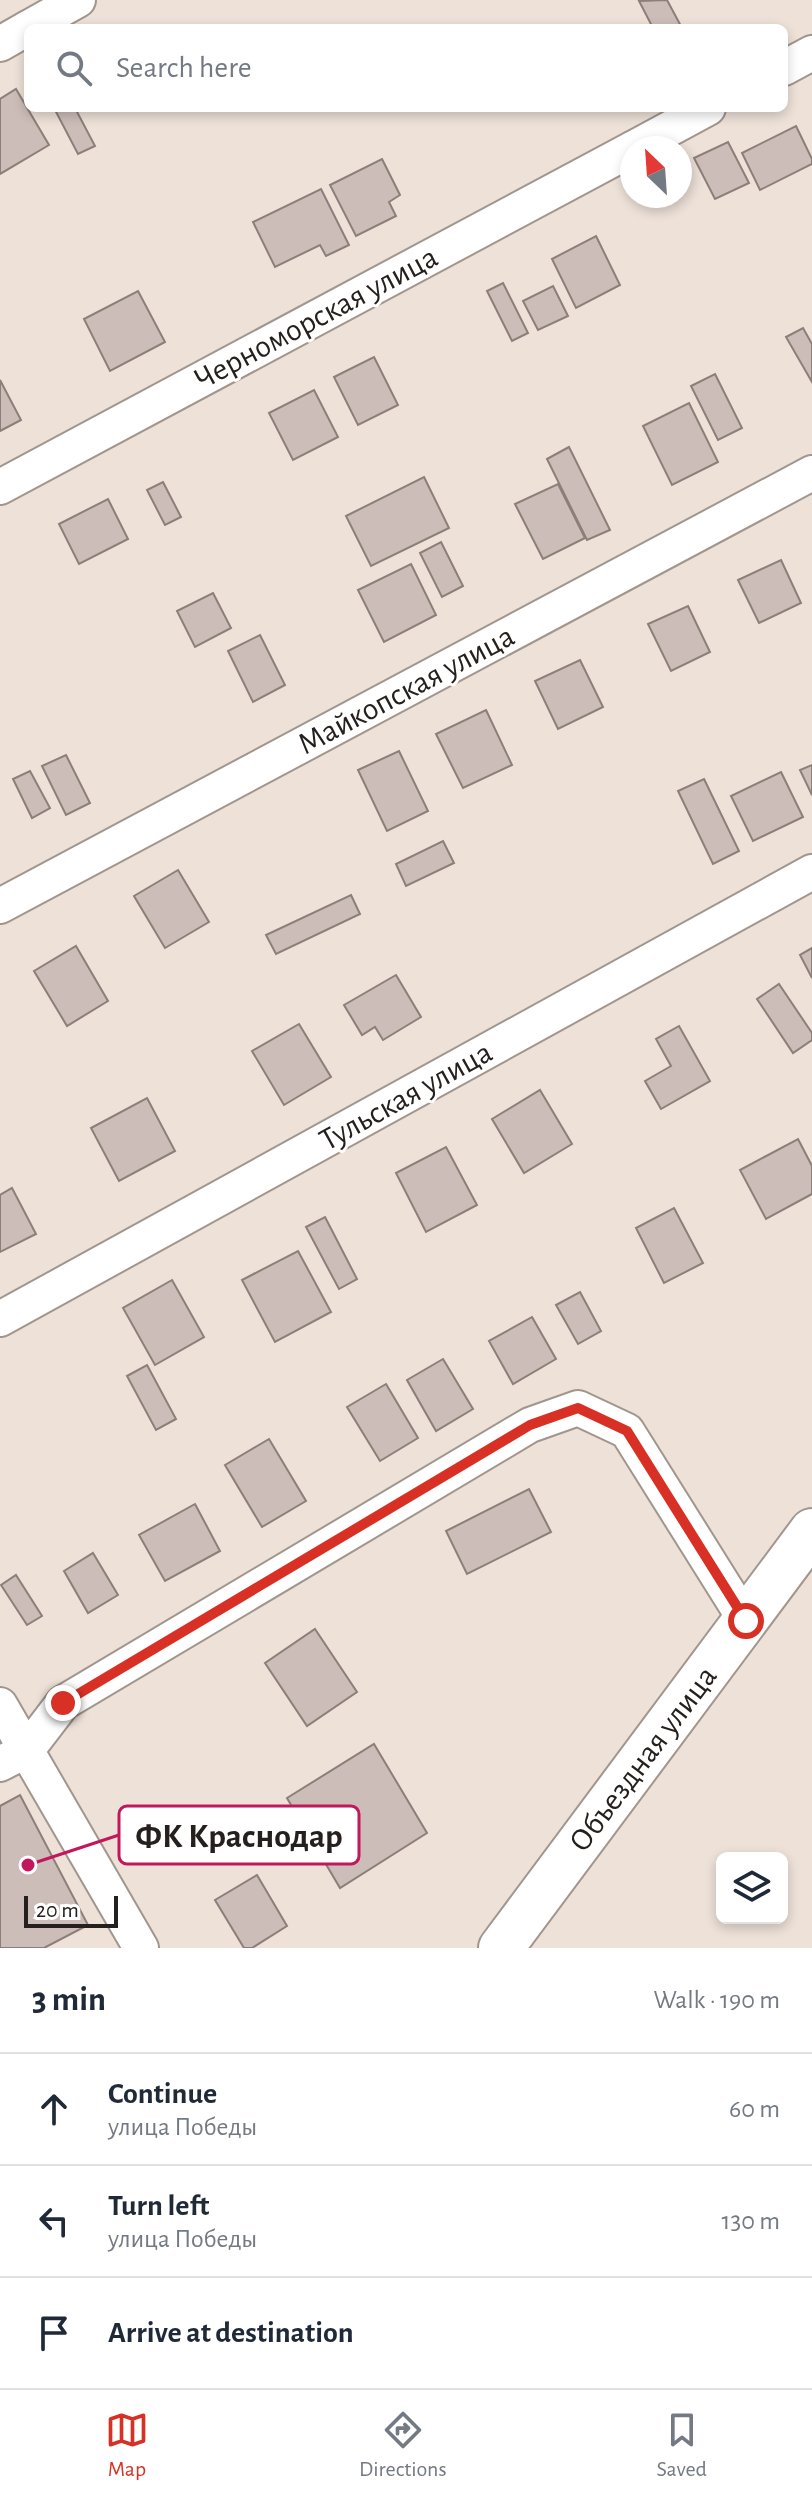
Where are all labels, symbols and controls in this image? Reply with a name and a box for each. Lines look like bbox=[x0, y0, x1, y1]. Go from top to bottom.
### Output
search box bbox=[24, 24, 788, 112]
icon: search bbox=[52, 46, 96, 90]
text: Search here bbox=[116, 53, 252, 83]
north arrow bbox=[620, 136, 692, 208]
street label: Черноморская улица bbox=[189, 241, 443, 395]
street label: Майкопская улица bbox=[292, 619, 520, 761]
street label: Тульская улица bbox=[314, 1036, 498, 1156]
route start bbox=[728, 1603, 764, 1639]
street label: Объездная улица bbox=[563, 1660, 723, 1858]
route end bbox=[45, 1685, 81, 1721]
callout: ФК Краснодар bbox=[119, 1806, 359, 1864]
text: ФК Краснодар bbox=[135, 1820, 343, 1854]
map controls bbox=[716, 1852, 788, 1924]
button: layers bbox=[716, 1852, 788, 1924]
scale bar bbox=[24, 1892, 118, 1928]
text: 20 m bbox=[36, 1899, 79, 1921]
text: 3 min bbox=[32, 1983, 106, 2017]
text: Walk · 190 m bbox=[653, 1987, 780, 2013]
text: Continue bbox=[108, 2079, 217, 2109]
icon: ahead bbox=[32, 2087, 76, 2131]
text: 60 m bbox=[729, 2096, 780, 2122]
text: улица Победы bbox=[108, 2114, 257, 2140]
text: Turn left bbox=[108, 2191, 209, 2221]
icon: left bbox=[32, 2199, 76, 2243]
text: 130 m bbox=[722, 2208, 780, 2234]
text: улица Победы bbox=[108, 2226, 257, 2252]
icon: arrive bbox=[32, 2311, 76, 2355]
text: Arrive at destination bbox=[108, 2318, 354, 2348]
tab: Map bbox=[105, 2408, 149, 2482]
tab: Directions bbox=[359, 2408, 447, 2482]
tab: Saved bbox=[657, 2408, 707, 2482]

